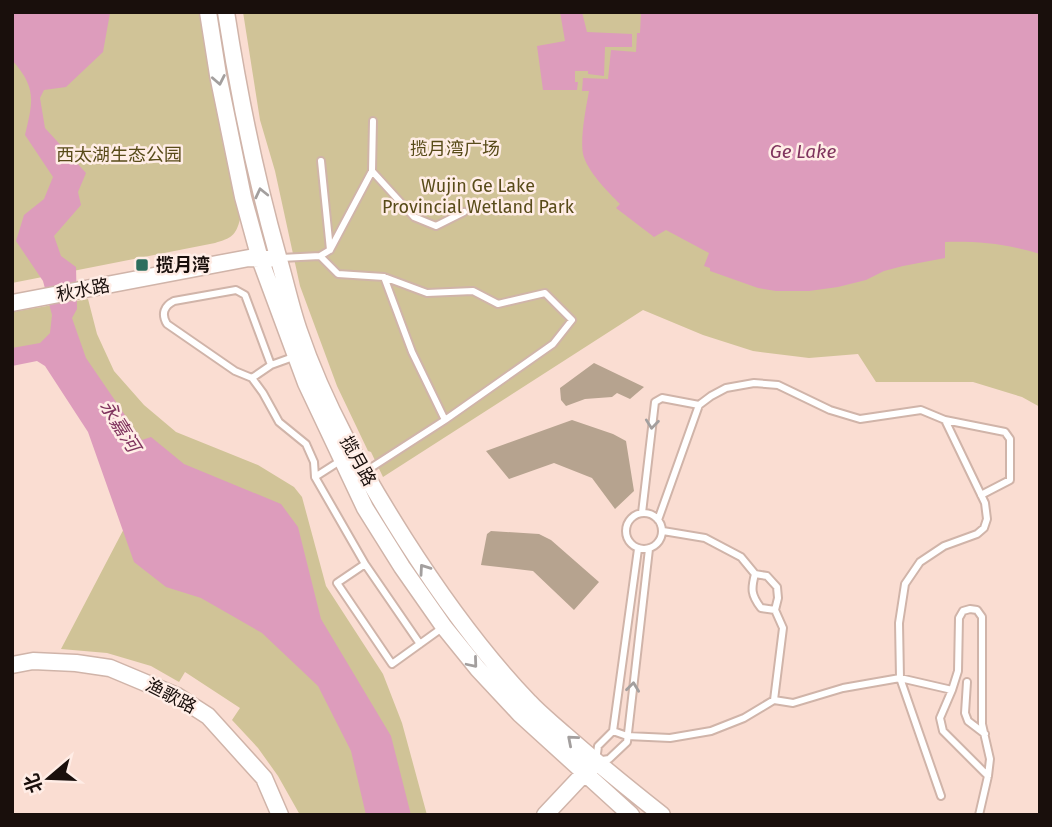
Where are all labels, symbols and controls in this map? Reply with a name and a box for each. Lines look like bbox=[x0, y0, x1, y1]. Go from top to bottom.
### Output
one-way arrow bbox=[211, 74, 226, 86]
park label: 揽月湾广场 bbox=[410, 138, 500, 160]
water label: Ge Lake bbox=[770, 140, 836, 163]
park label: 西太湖生态公园 bbox=[56, 144, 182, 166]
park label: Wujin Ge Lake Provincial Wetland Park bbox=[382, 175, 575, 218]
one-way arrow bbox=[254, 187, 269, 199]
place label: 揽月湾 bbox=[156, 254, 210, 276]
marker: 揽月湾 bbox=[134, 257, 150, 273]
street label: 秋水路 bbox=[54, 274, 112, 306]
water label: 永嘉河 bbox=[95, 396, 147, 460]
one-way arrow bbox=[645, 418, 660, 430]
street label: 揽月路 bbox=[335, 432, 381, 490]
one-way arrow bbox=[419, 563, 432, 576]
one-way arrow bbox=[465, 655, 477, 668]
street label: 渔歌路 bbox=[142, 674, 200, 718]
one-way arrow bbox=[626, 681, 641, 693]
one-way arrow bbox=[567, 736, 580, 748]
north arrow bbox=[14, 743, 84, 813]
text: 北 bbox=[19, 771, 47, 796]

